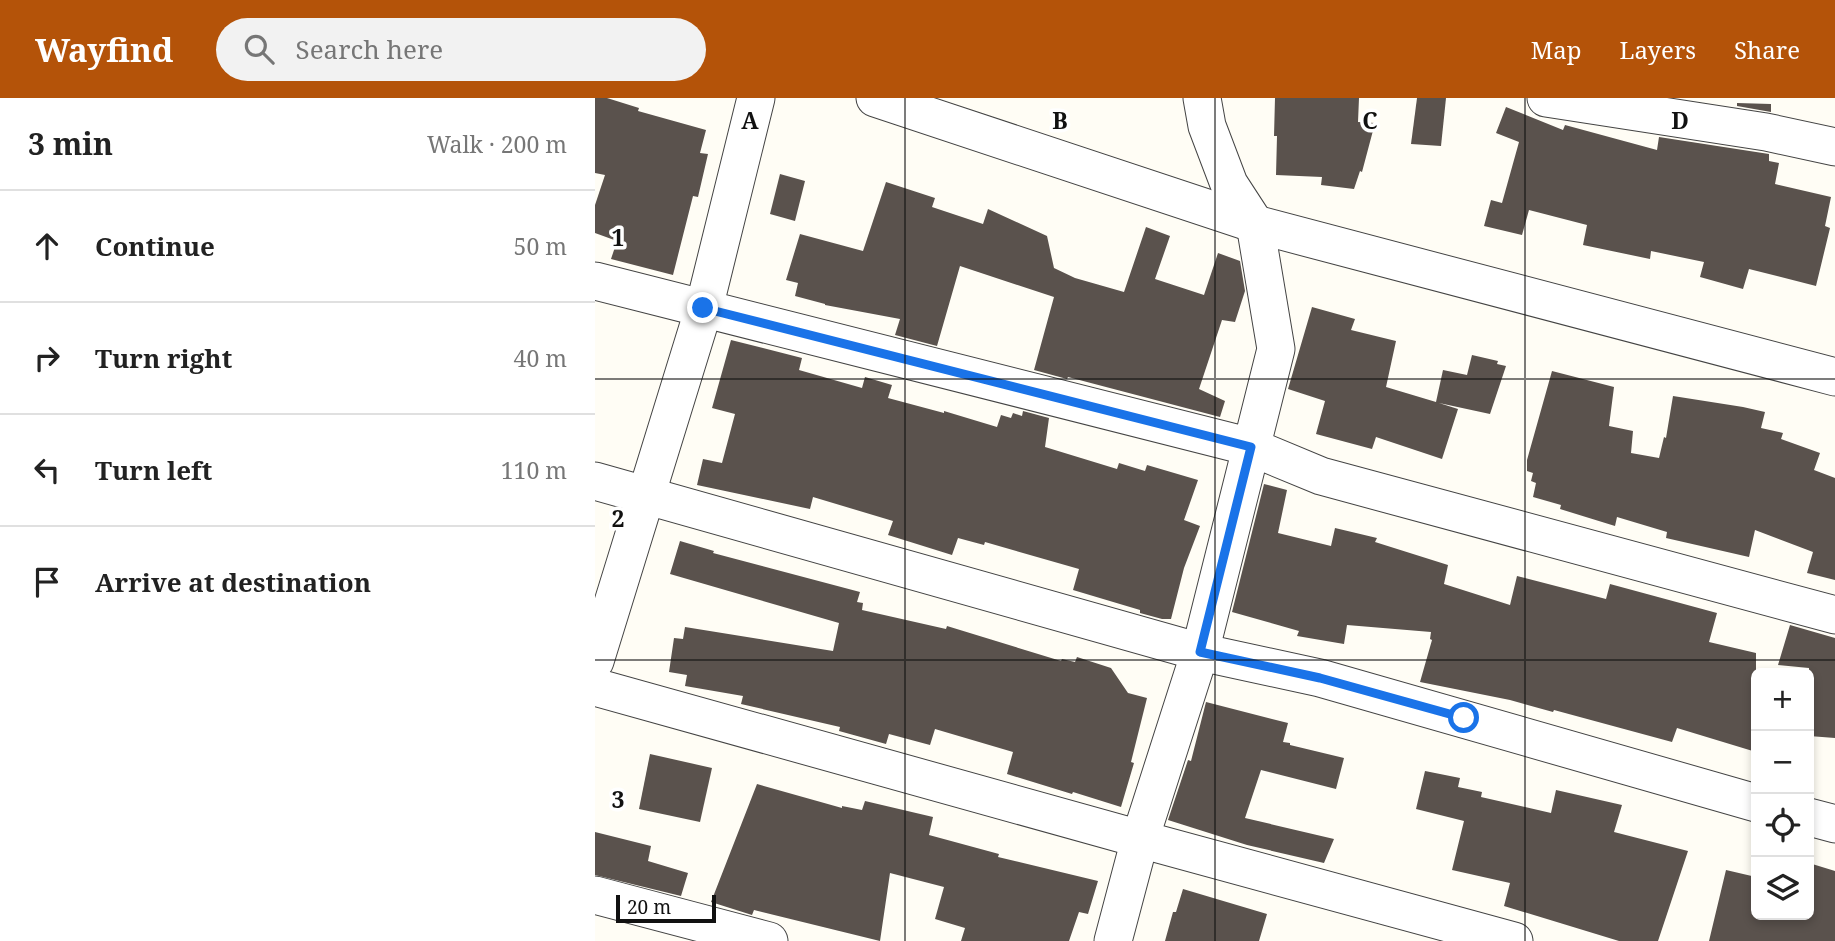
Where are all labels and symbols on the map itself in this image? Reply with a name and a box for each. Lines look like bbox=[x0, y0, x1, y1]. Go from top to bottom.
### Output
text: A bbox=[741, 104, 759, 136]
text: B bbox=[1052, 104, 1068, 136]
text: C bbox=[1362, 104, 1378, 136]
text: D bbox=[1671, 104, 1689, 136]
text: 1 bbox=[612, 221, 625, 253]
route end bbox=[687, 292, 718, 323]
text: 2 bbox=[612, 502, 625, 534]
route start bbox=[1448, 702, 1479, 733]
text: 3 bbox=[612, 783, 625, 815]
scale bar bbox=[616, 892, 716, 924]

